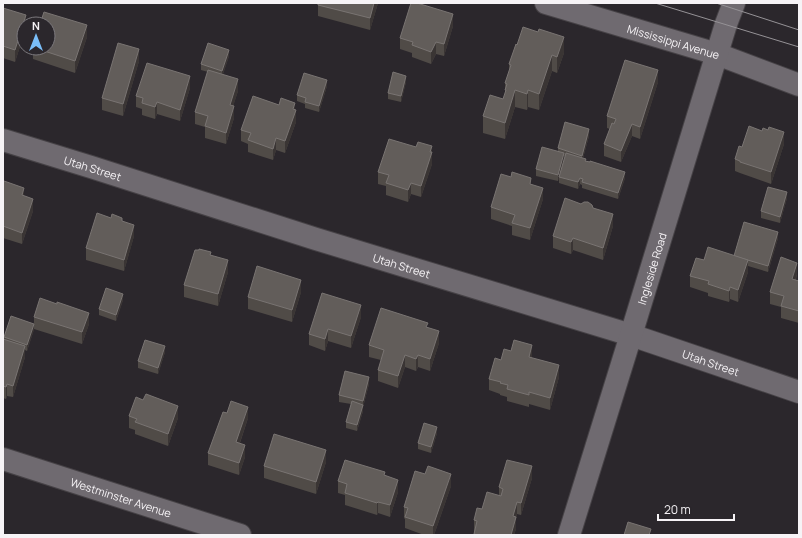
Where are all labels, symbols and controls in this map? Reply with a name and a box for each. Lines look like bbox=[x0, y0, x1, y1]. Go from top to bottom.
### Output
north arrow bbox=[16, 16, 56, 56]
text: N bbox=[32, 18, 40, 33]
street label: Mississippi Avenue bbox=[625, 20, 722, 62]
street label: Utah Street bbox=[62, 152, 123, 184]
street label: Ingleside Road bbox=[633, 231, 669, 306]
street label: Utah Street bbox=[371, 249, 432, 281]
street label: Utah Street bbox=[680, 345, 741, 379]
street label: Westminster Avenue bbox=[69, 474, 174, 520]
scale bar bbox=[658, 496, 734, 522]
text: 20 m bbox=[664, 501, 691, 518]

